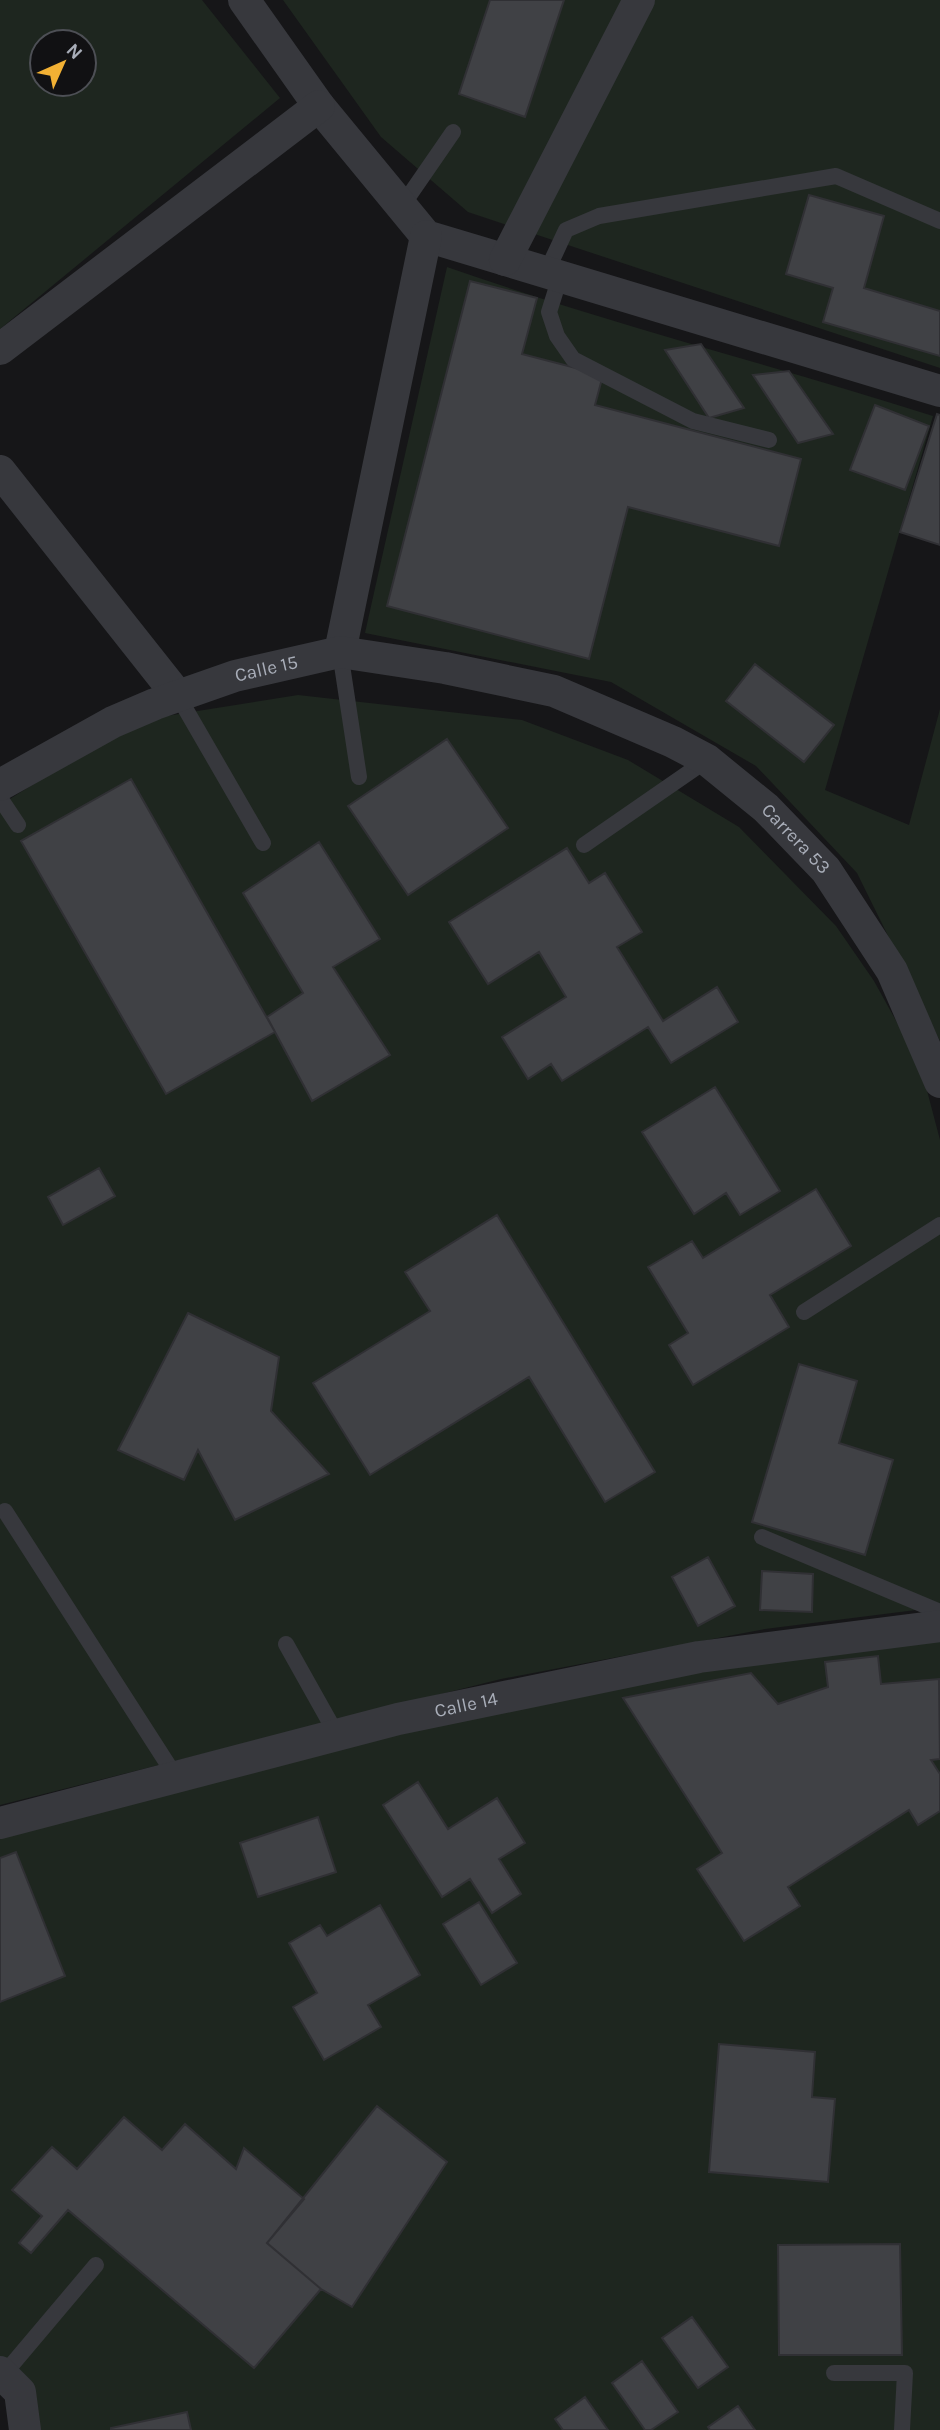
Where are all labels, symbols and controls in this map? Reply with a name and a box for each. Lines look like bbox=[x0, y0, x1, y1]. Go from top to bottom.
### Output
north arrow bbox=[28, 28, 98, 98]
text: N bbox=[62, 39, 87, 64]
street label: Calle 15 bbox=[233, 651, 300, 687]
street label: Carrera 53 bbox=[757, 799, 835, 879]
street label: Calle 14 bbox=[433, 1688, 500, 1722]

